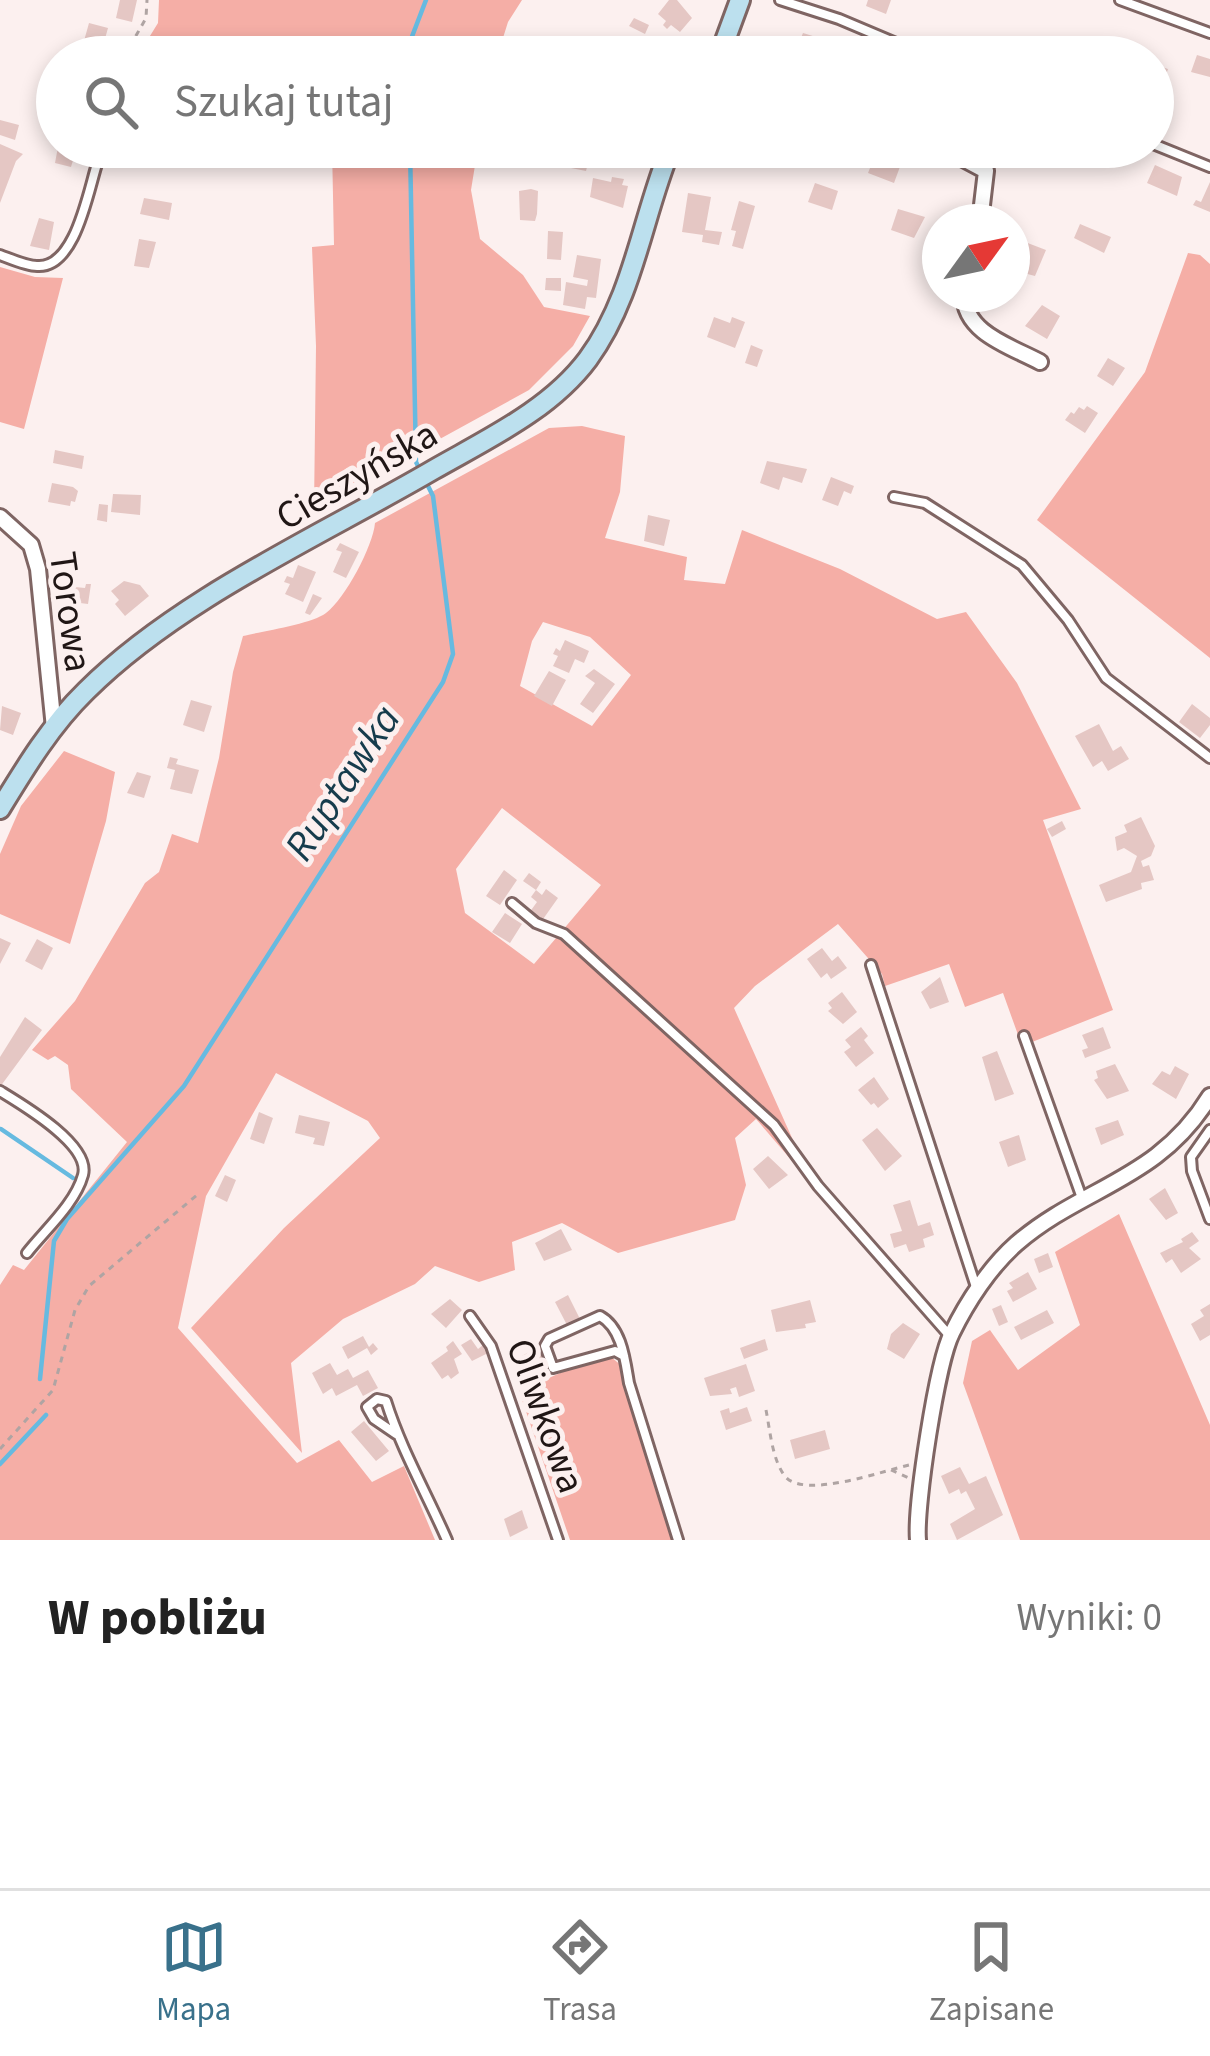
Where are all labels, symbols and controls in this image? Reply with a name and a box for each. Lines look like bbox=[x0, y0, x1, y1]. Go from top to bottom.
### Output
search box bbox=[36, 36, 1174, 168]
icon: search bbox=[78, 69, 144, 135]
text: Szukaj tutaj bbox=[174, 70, 394, 134]
north arrow bbox=[922, 204, 1030, 312]
street label: Cieszyńska bbox=[266, 407, 448, 545]
street label: Torowa bbox=[34, 548, 106, 676]
water label: Ruptawka bbox=[270, 693, 416, 873]
street label: Oliwkowa bbox=[491, 1331, 599, 1501]
text: W pobliżu bbox=[48, 1582, 267, 1654]
text: Wyniki: 0 bbox=[1016, 1590, 1162, 1646]
tab: Mapa bbox=[156, 1914, 231, 2033]
tab: Trasa bbox=[543, 1914, 617, 2033]
tab: Zapisane bbox=[929, 1914, 1054, 2033]

